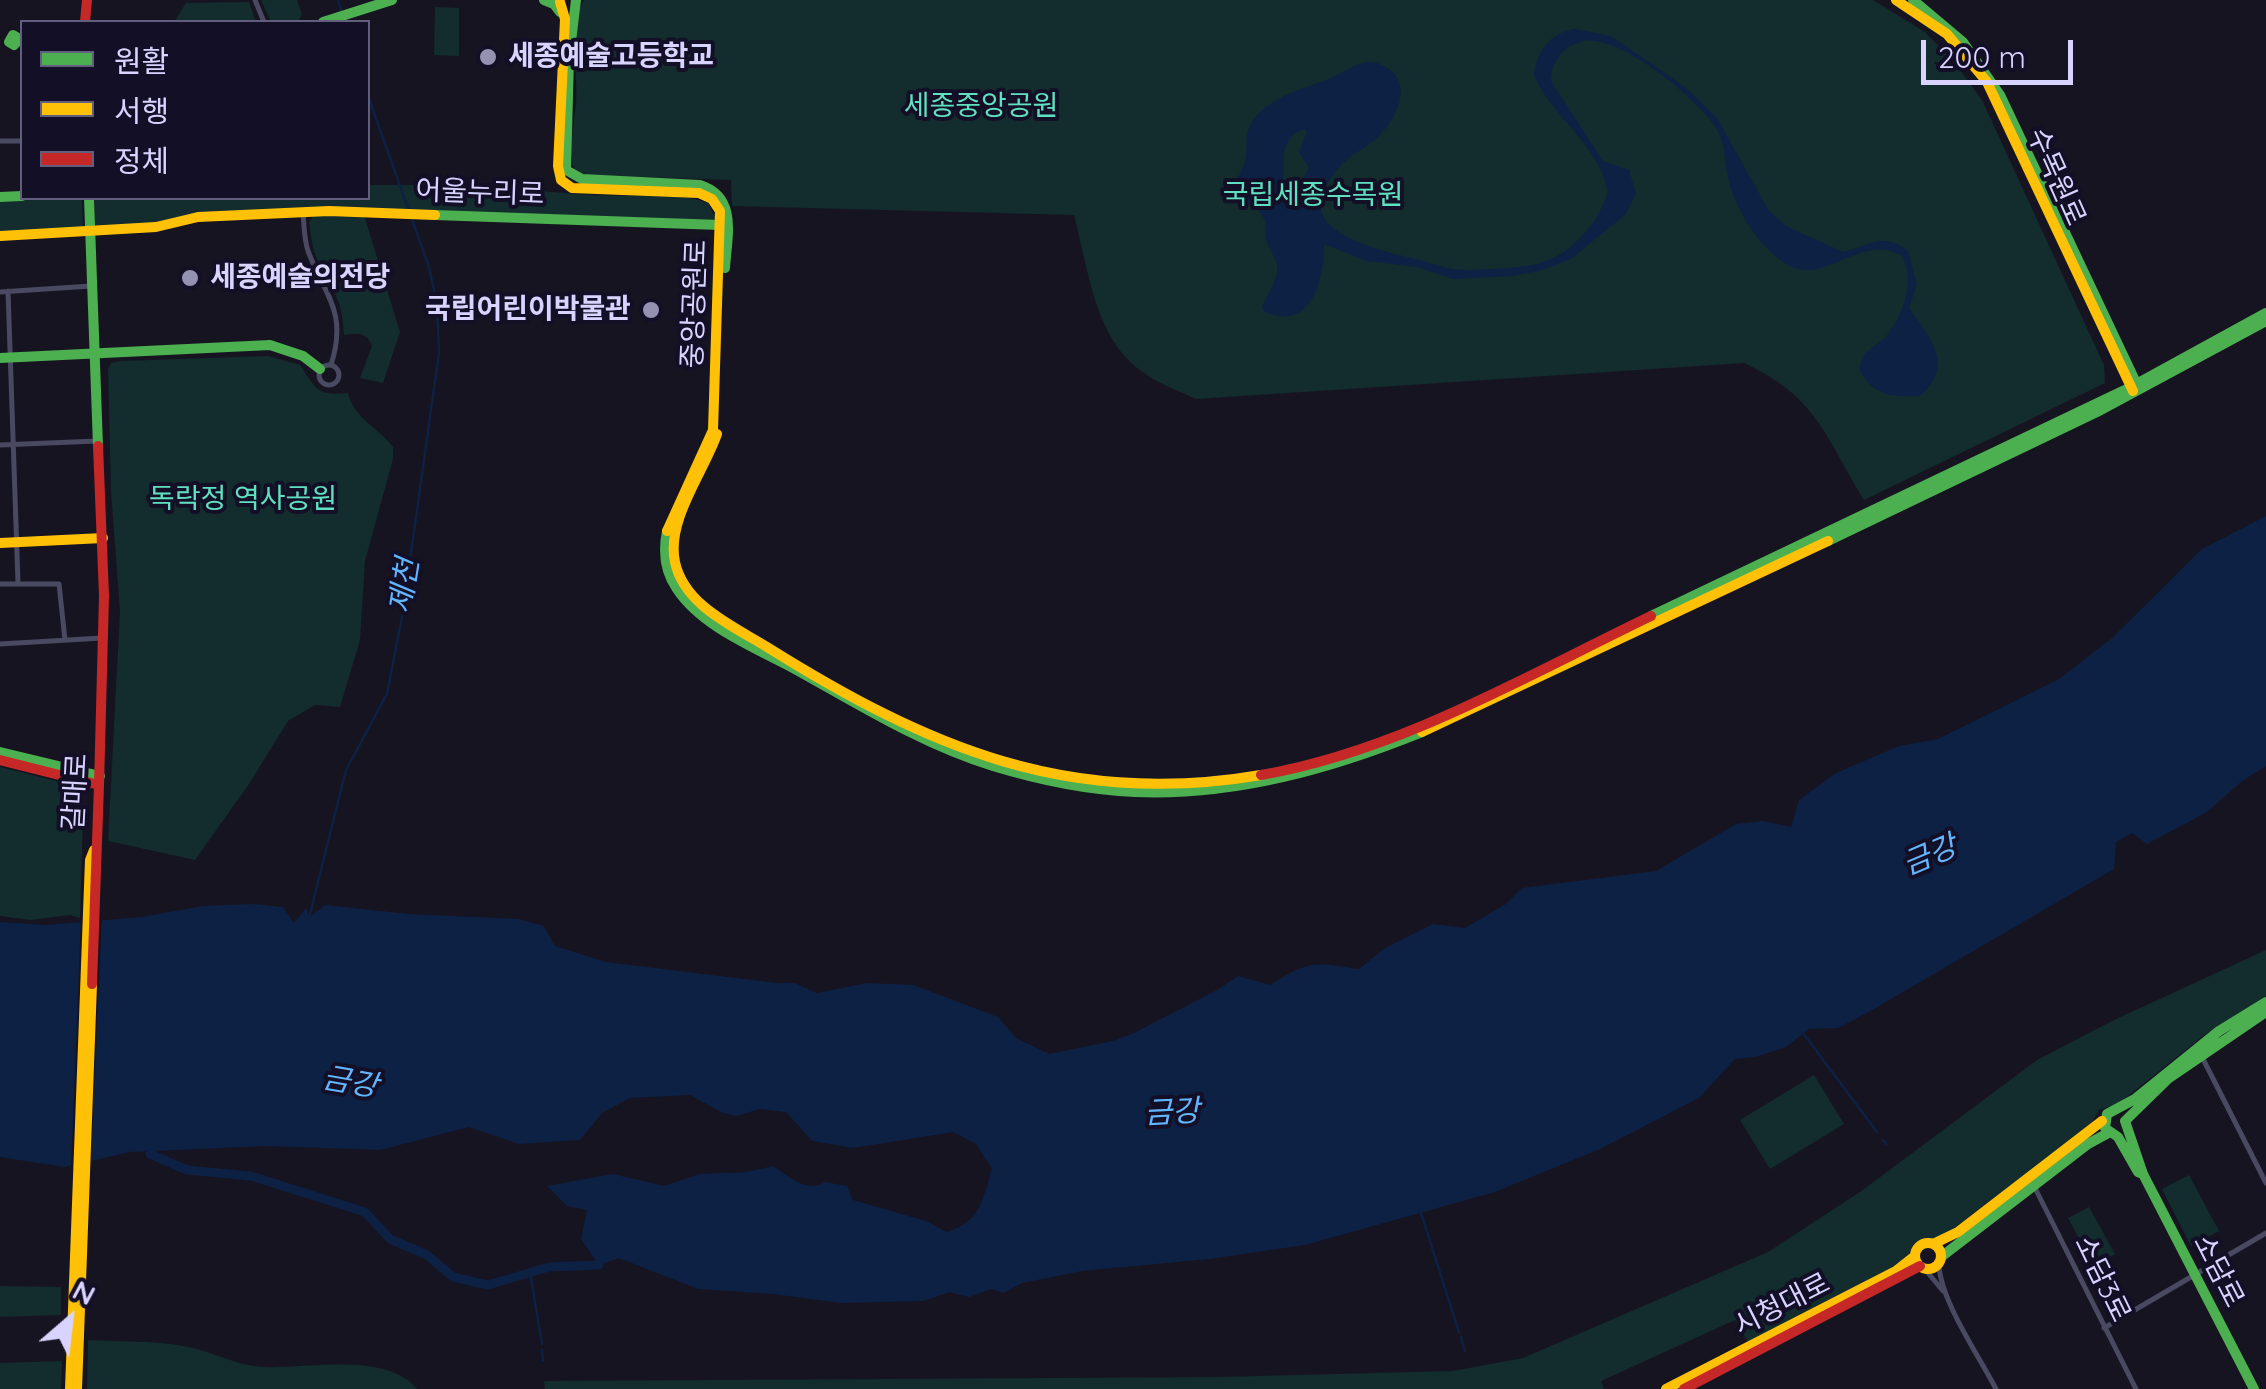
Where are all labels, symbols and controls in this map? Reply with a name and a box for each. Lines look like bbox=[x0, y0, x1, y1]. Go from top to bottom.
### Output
legend bbox=[20, 20, 370, 200]
scale bar bbox=[1926, 20, 2078, 82]
text: 200 m bbox=[1938, 38, 2026, 76]
place label: 세종예술고등학교 bbox=[508, 40, 714, 74]
text: 원활 bbox=[114, 42, 169, 80]
marker: 세종예술고등학교 bbox=[477, 46, 499, 68]
park label: 세종중앙공원 bbox=[904, 90, 1058, 124]
text: 서행 bbox=[114, 92, 169, 130]
street label: 수목원로 bbox=[2020, 123, 2092, 231]
text: 정체 bbox=[114, 142, 169, 180]
street label: 어울누리로 bbox=[415, 174, 545, 212]
park label: 국립세종수목원 bbox=[1223, 179, 1403, 213]
street label: 중앙공원로 bbox=[676, 239, 714, 369]
place label: 세종예술의전당 bbox=[210, 261, 390, 295]
marker: 세종예술의전당 bbox=[179, 267, 201, 289]
place label: 국립어린이박물관 bbox=[425, 293, 631, 327]
marker: 국립어린이박물관 bbox=[640, 299, 662, 321]
park label: 독락정 역사공원 bbox=[149, 483, 337, 517]
water label: 제천 bbox=[383, 556, 427, 616]
street label: 갈매로 bbox=[57, 753, 95, 831]
water label: 금강 bbox=[1898, 829, 1962, 883]
water label: 금강 bbox=[320, 1060, 380, 1106]
water label: 금강 bbox=[1143, 1094, 1201, 1132]
street label: 소담로 bbox=[2185, 1229, 2251, 1313]
street label: 소담3로 bbox=[2067, 1230, 2137, 1328]
street label: 시청대로 bbox=[1728, 1267, 1836, 1343]
north arrow bbox=[20, 1269, 120, 1369]
text: N bbox=[67, 1272, 102, 1312]

